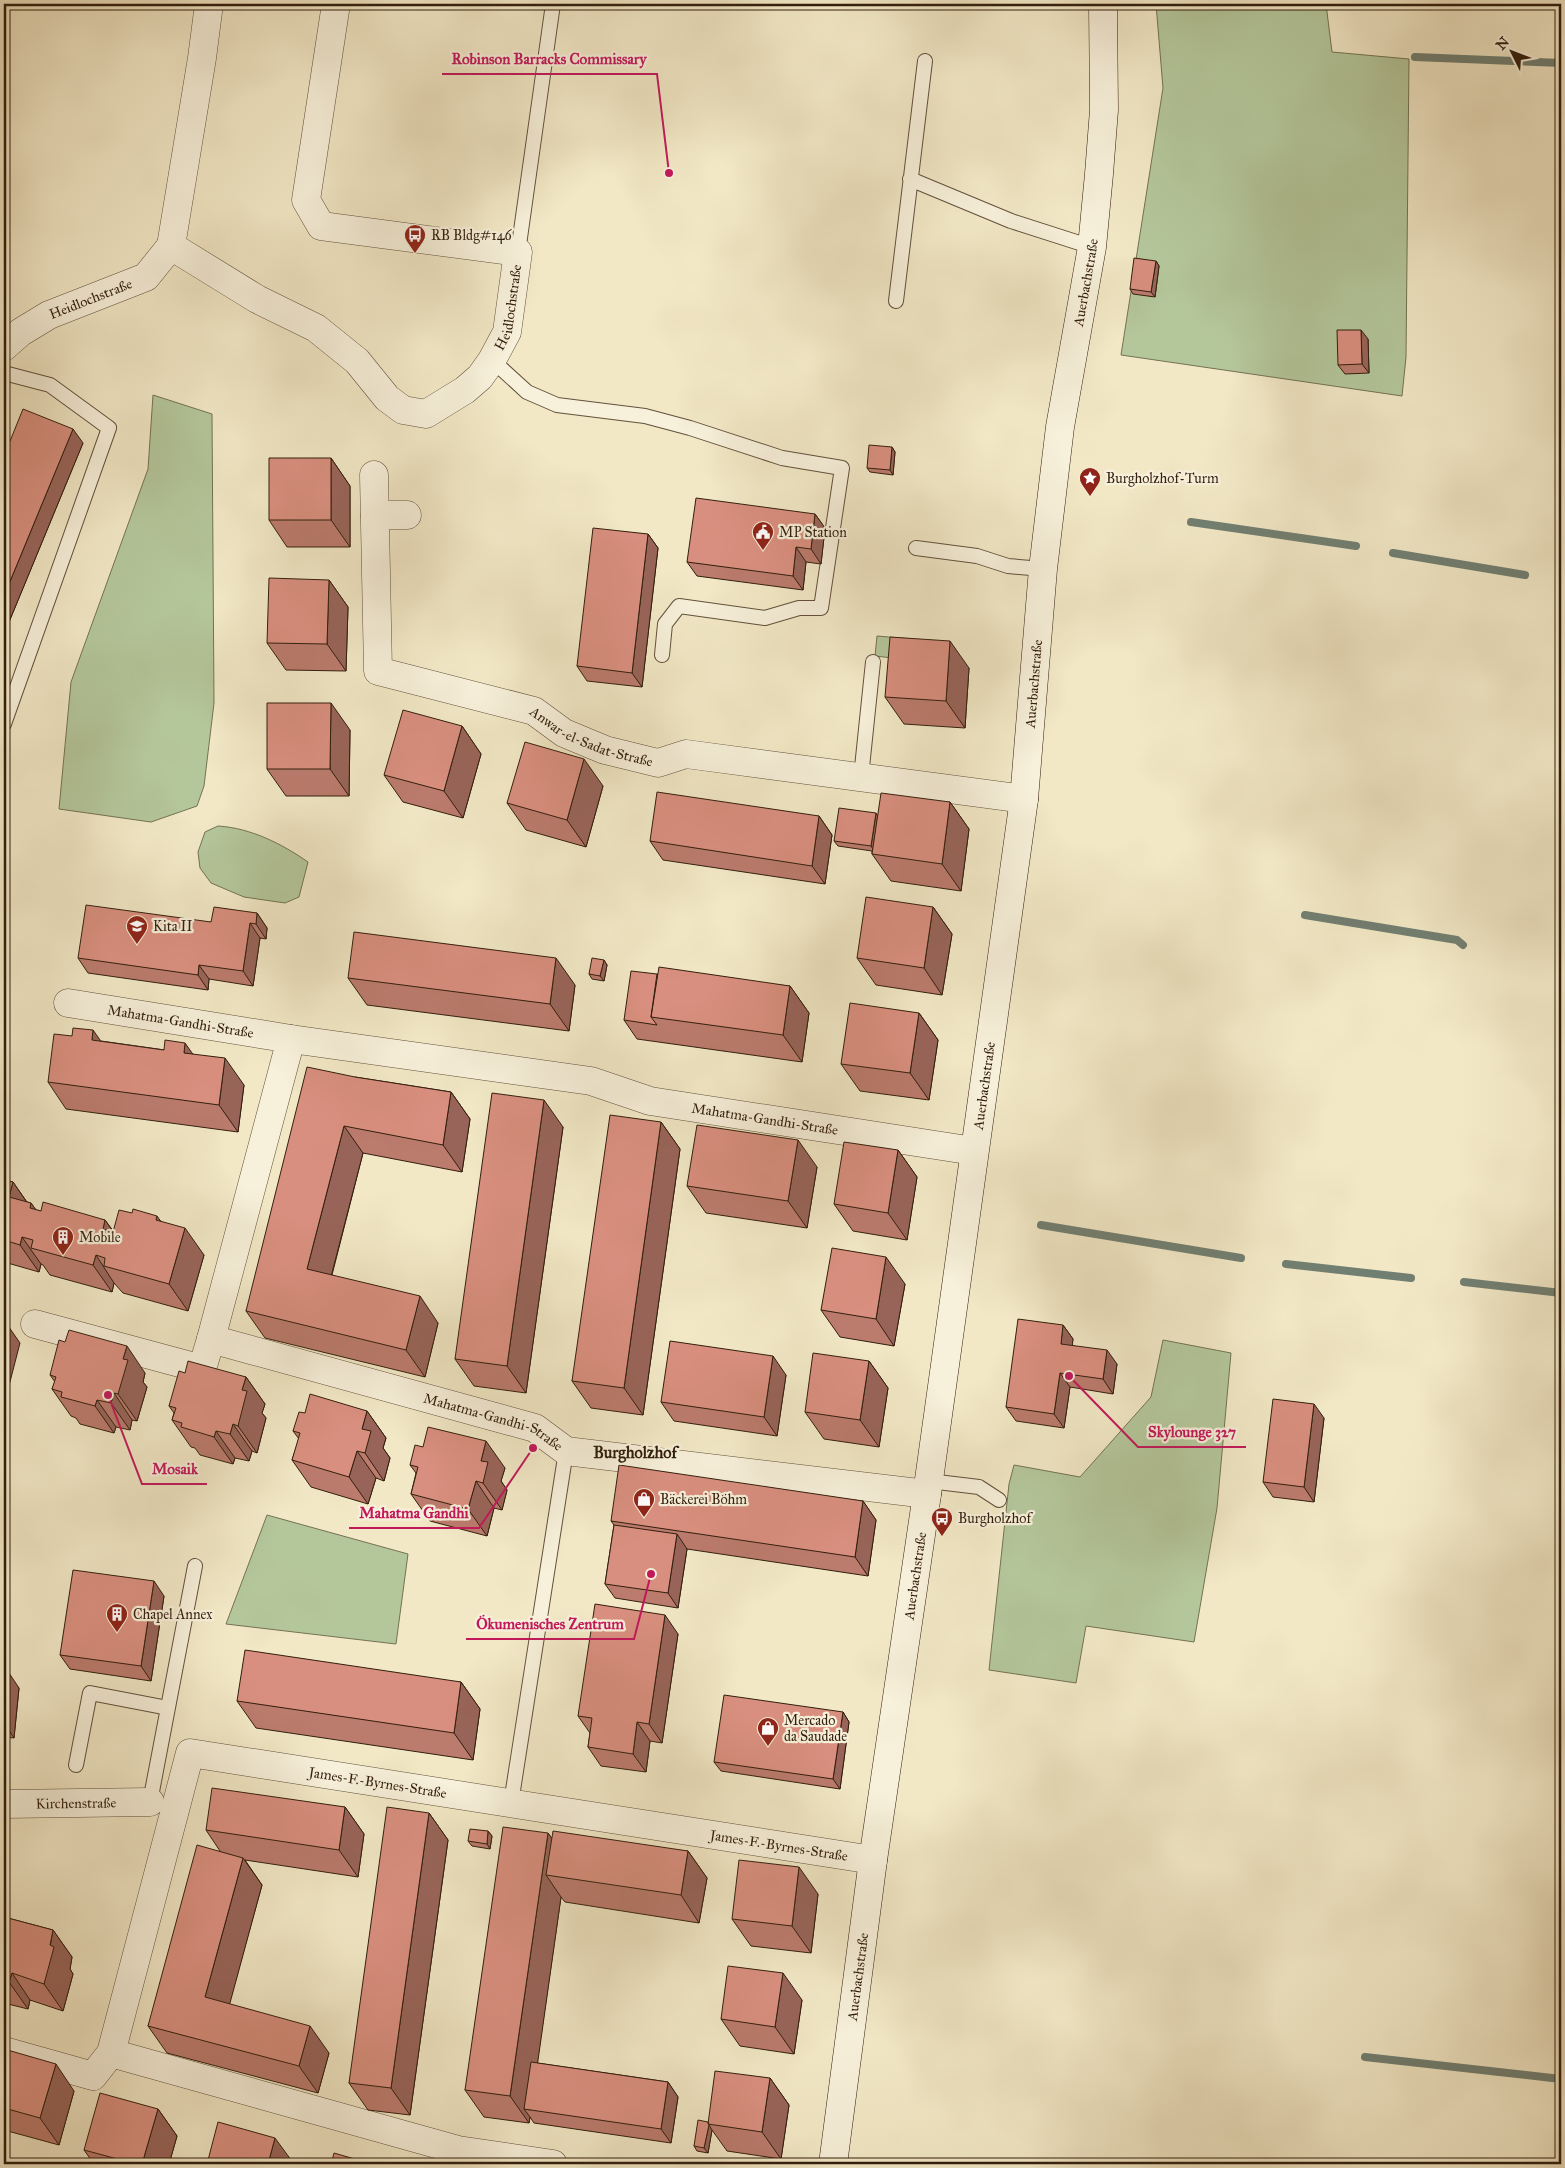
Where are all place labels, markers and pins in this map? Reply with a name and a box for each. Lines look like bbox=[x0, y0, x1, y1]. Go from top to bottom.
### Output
callout: Robinson Barracks Commissary bbox=[442, 44, 657, 74]
bus stop icon: RB Bldg#146 bbox=[403, 223, 427, 254]
place label: RB Bldg#146 bbox=[431, 227, 512, 244]
place icon: Burgholzhof-Turm bbox=[1078, 466, 1102, 497]
place label: Burgholzhof-Turm bbox=[1106, 470, 1219, 487]
public building icon: MP Station bbox=[751, 520, 775, 551]
place label: MP Station bbox=[779, 524, 847, 541]
school or university icon: Kita II bbox=[125, 914, 149, 945]
place label: Kita II bbox=[153, 918, 193, 935]
building icon: Mobile bbox=[51, 1225, 75, 1256]
place label: Mobile bbox=[79, 1229, 121, 1246]
callout: Skylounge 327 bbox=[1138, 1417, 1246, 1447]
callout: Mosaik bbox=[142, 1454, 207, 1484]
shop icon: Bäckerei Böhm bbox=[632, 1487, 656, 1518]
place label: Bäckerei Böhm bbox=[660, 1491, 747, 1508]
callout: Mahatma Gandhi bbox=[349, 1498, 479, 1528]
bus stop icon: Burgholzhof bbox=[930, 1506, 954, 1537]
place label: Burgholzhof bbox=[958, 1510, 1033, 1527]
building icon: Chapel Annex bbox=[105, 1602, 129, 1633]
place label: Chapel Annex bbox=[133, 1606, 213, 1623]
callout: Ökumenisches Zentrum bbox=[466, 1609, 634, 1639]
place label: Mercado da Saudade bbox=[784, 1712, 847, 1745]
shop icon: Mercado da Saudade bbox=[756, 1716, 780, 1747]

